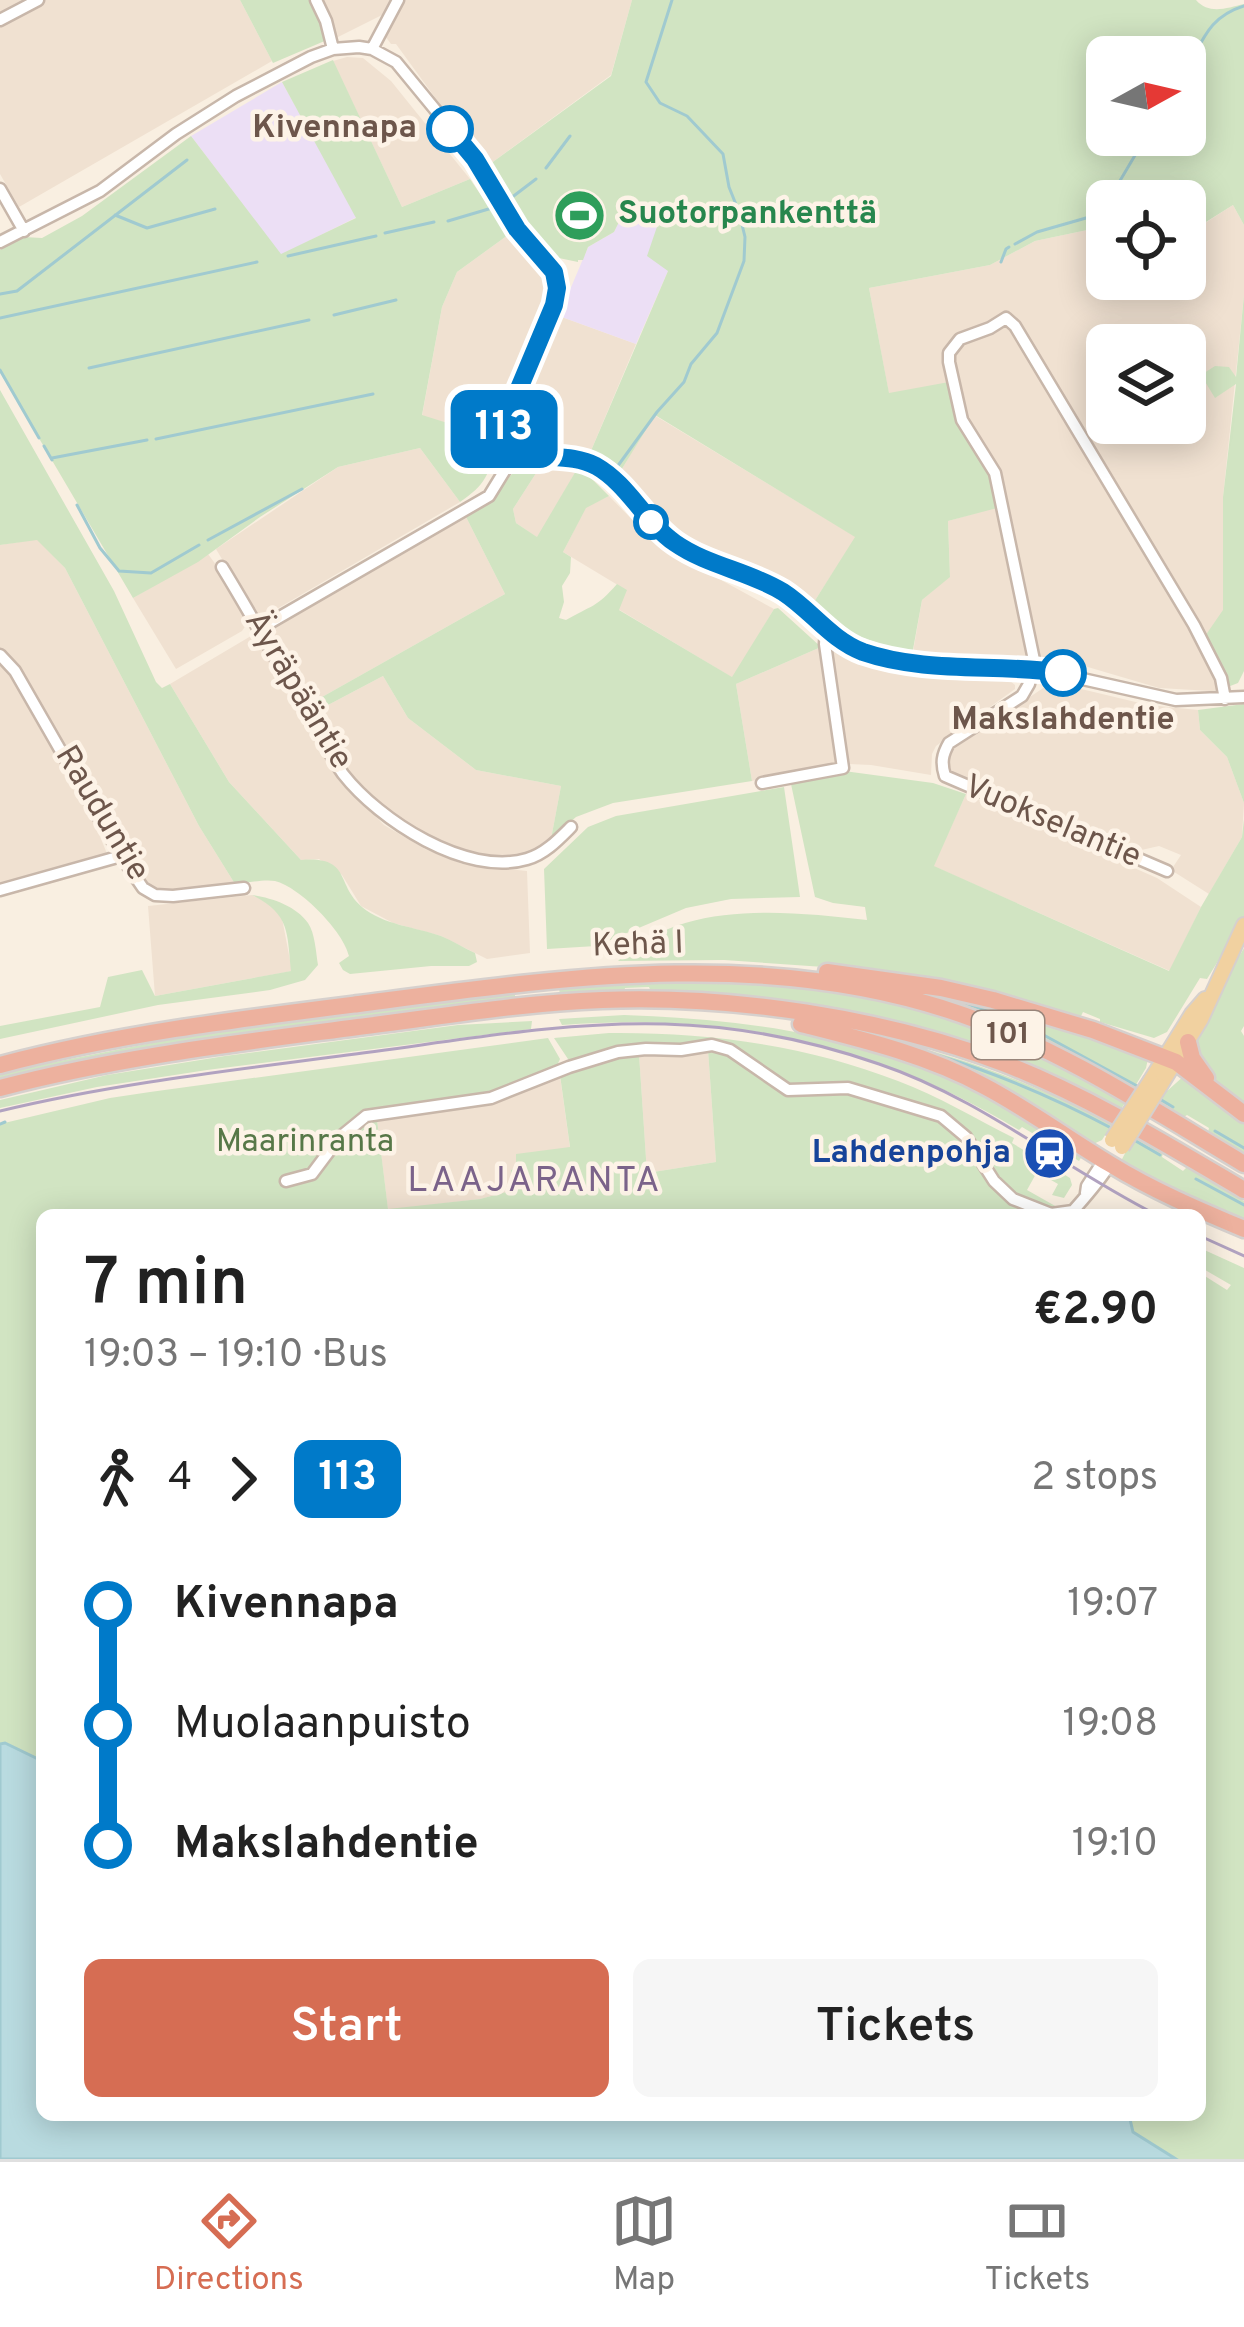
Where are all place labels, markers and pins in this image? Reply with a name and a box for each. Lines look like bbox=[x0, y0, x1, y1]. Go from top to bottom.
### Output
marker: Kivennapa bbox=[428, 107, 472, 151]
place label: Kivennapa bbox=[252, 108, 417, 150]
sports icon: Suotorpankenttä bbox=[551, 187, 607, 243]
place label: Suotorpankenttä bbox=[618, 194, 877, 236]
unlabelled marker bbox=[635, 506, 667, 538]
marker: Makslahdentie bbox=[1041, 651, 1085, 695]
place label: Makslahdentie bbox=[951, 700, 1175, 742]
station icon: Lahdenpohja bbox=[1022, 1126, 1078, 1182]
place label: Lahdenpohja bbox=[812, 1133, 1011, 1175]

